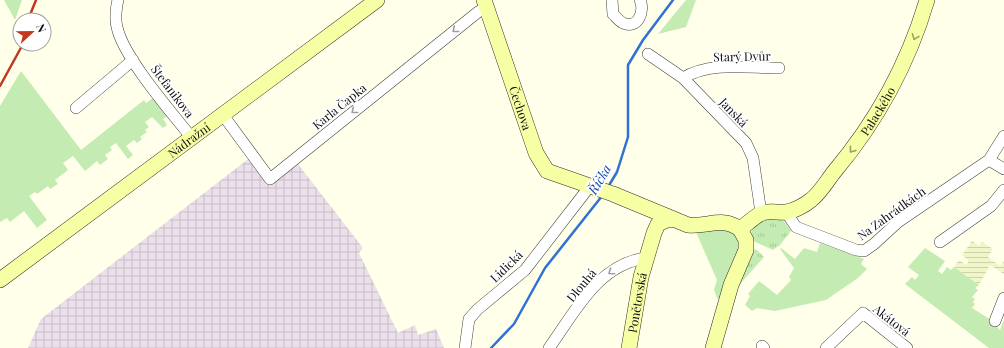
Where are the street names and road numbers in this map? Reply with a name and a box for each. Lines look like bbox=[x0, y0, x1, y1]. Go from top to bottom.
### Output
street label: Starý Dvůr bbox=[713, 47, 772, 65]
street label: Štefanikova bbox=[148, 61, 198, 121]
street label: Karla Čapka bbox=[309, 79, 369, 133]
street label: Čechova bbox=[506, 84, 536, 132]
street label: Palackého bbox=[856, 84, 898, 138]
street label: Janská bbox=[716, 93, 752, 130]
street label: Nádražní bbox=[164, 119, 213, 161]
street label: Na Zahrádkách bbox=[854, 183, 928, 243]
street label: Lidická bbox=[486, 247, 526, 285]
street label: Dlouhá bbox=[563, 265, 599, 305]
street label: Ponětovská bbox=[624, 270, 650, 334]
street label: Akátová bbox=[870, 300, 914, 339]

